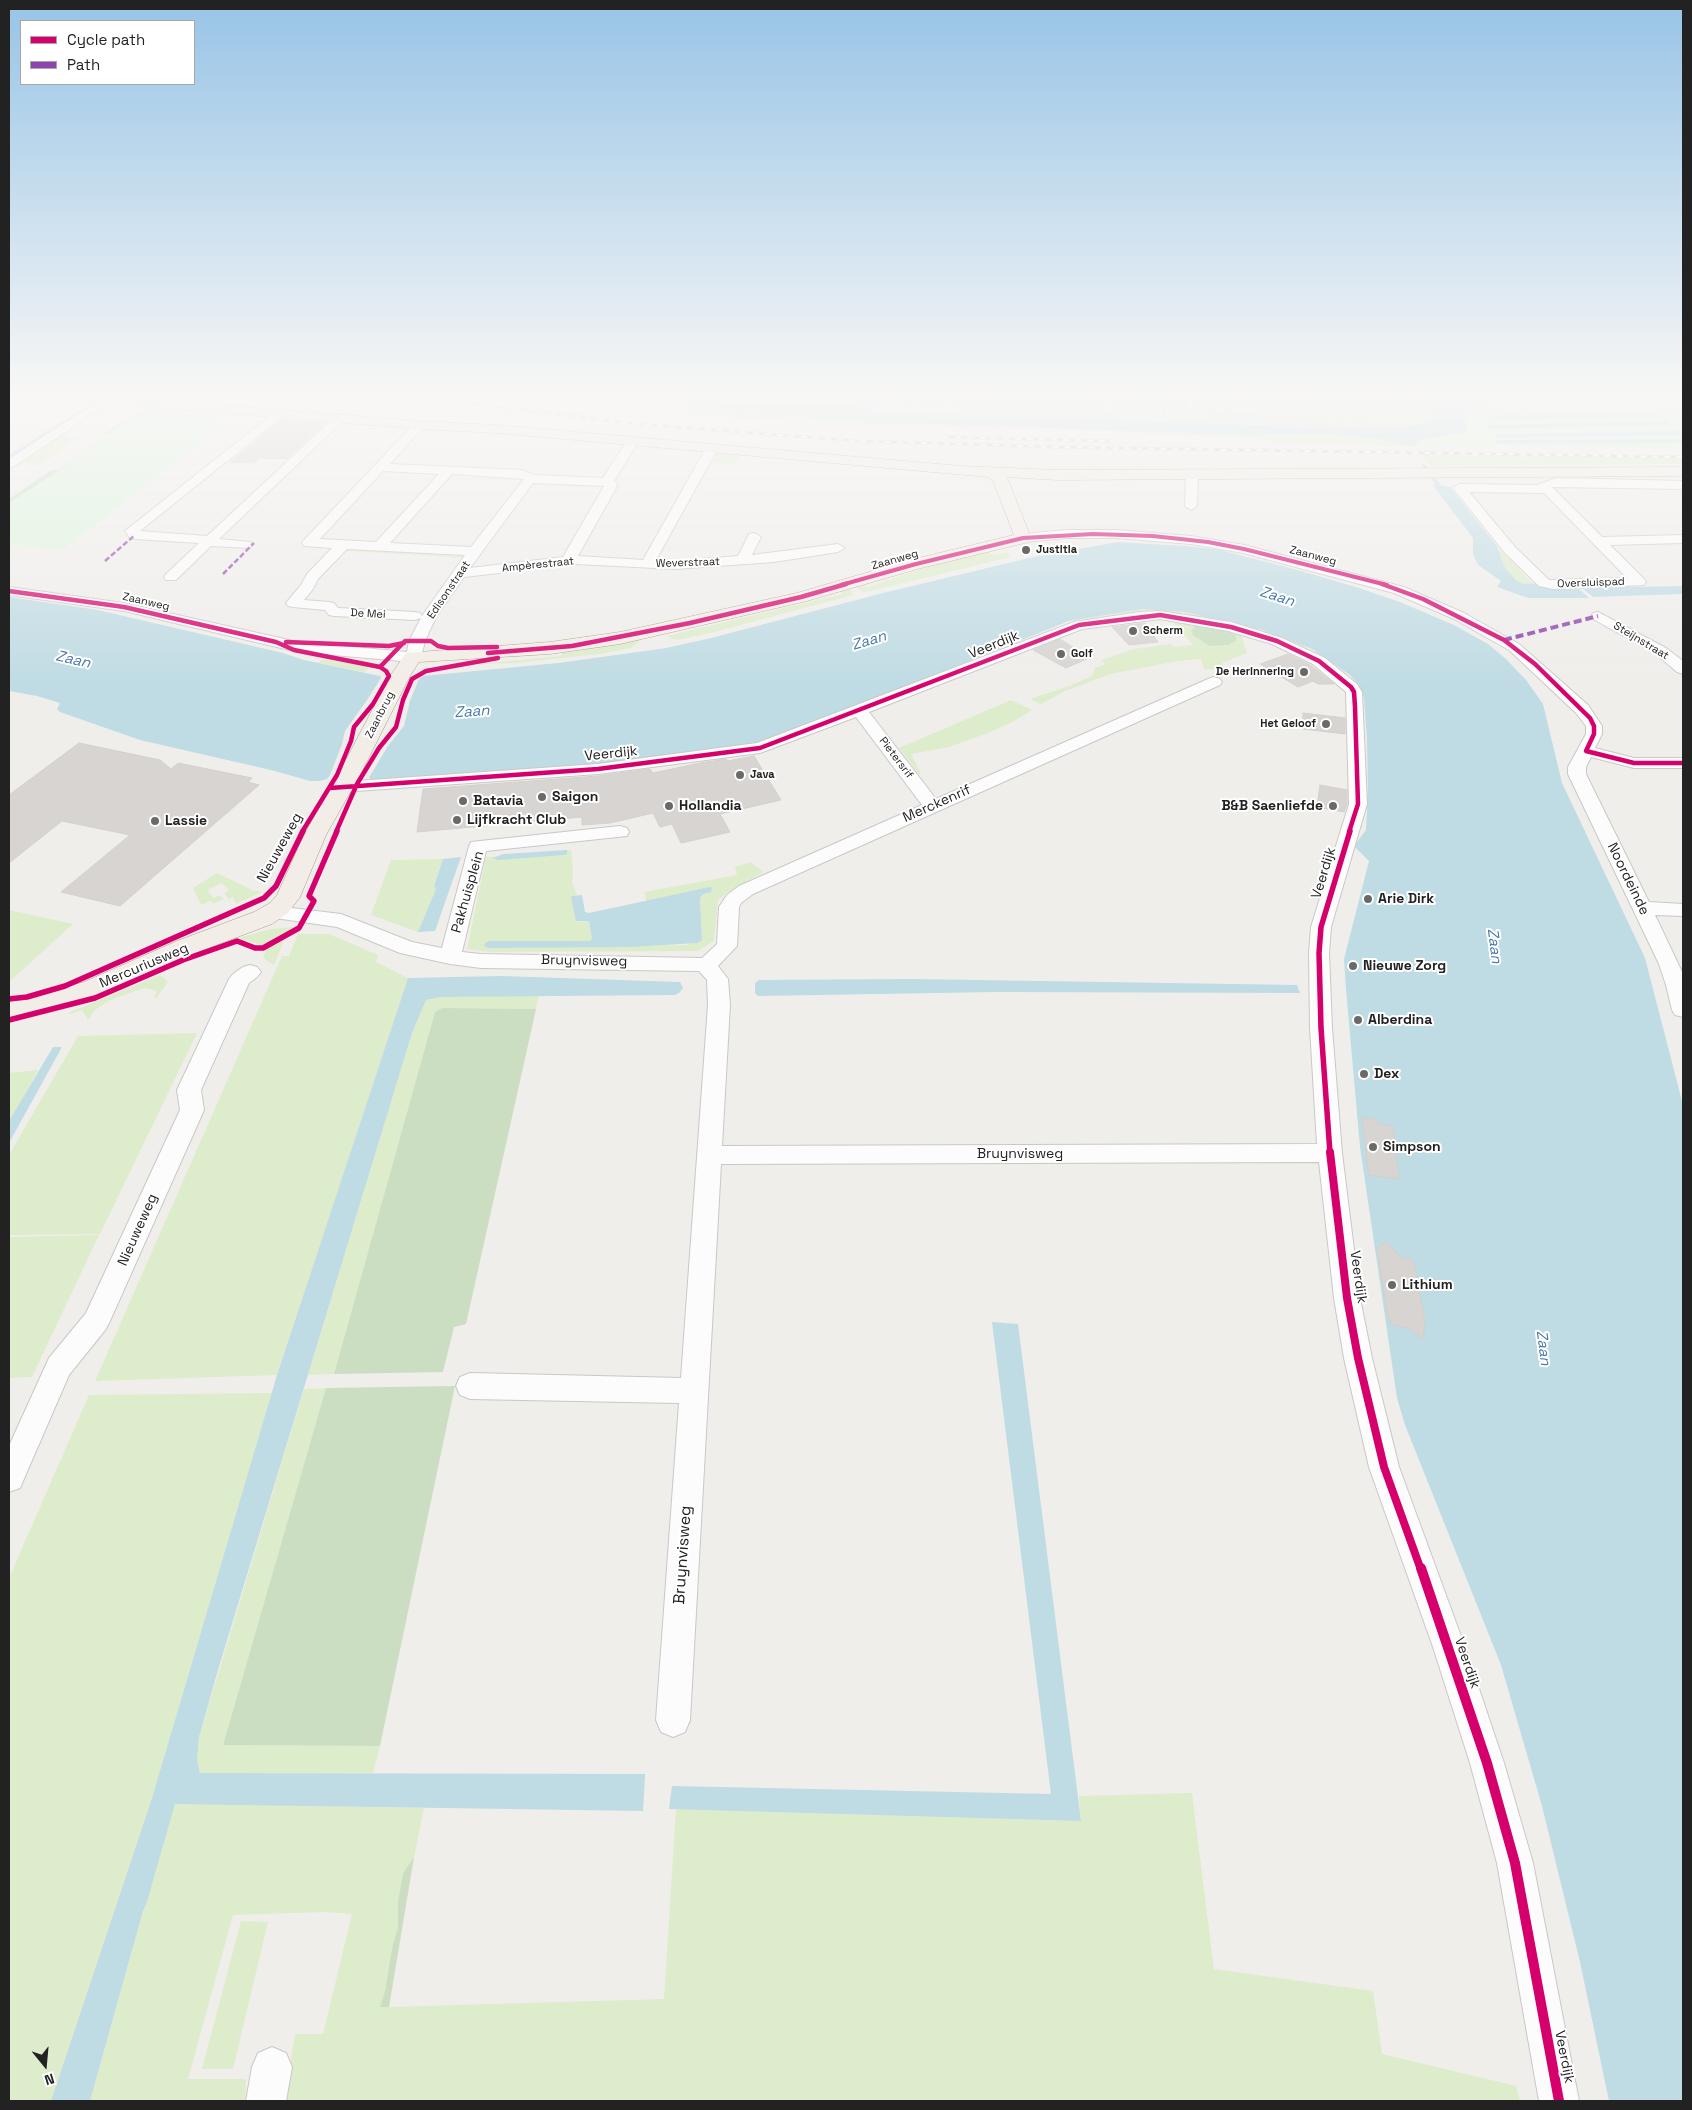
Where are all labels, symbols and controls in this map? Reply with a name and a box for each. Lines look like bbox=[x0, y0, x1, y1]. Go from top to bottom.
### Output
legend bbox=[20, 20, 195, 85]
text: Cycle path bbox=[67, 30, 145, 49]
text: Path bbox=[67, 55, 100, 74]
place label: Justitia bbox=[1036, 543, 1077, 557]
street label: Zaanweg bbox=[1288, 543, 1338, 569]
marker: Justitia bbox=[1020, 544, 1032, 556]
street label: Zaanweg bbox=[870, 547, 920, 573]
street label: Ampèrestraat bbox=[501, 555, 575, 575]
street label: Weverstraat bbox=[656, 555, 720, 571]
street label: Edisonstraat bbox=[425, 558, 473, 622]
street label: Oversluispad bbox=[1557, 575, 1625, 591]
water label: Zaan bbox=[1258, 583, 1296, 611]
street label: Zaanweg bbox=[121, 590, 171, 614]
street label: De Mei bbox=[350, 606, 386, 622]
street label: Steijnstraat bbox=[1611, 619, 1671, 663]
place label: Scherm bbox=[1143, 624, 1183, 638]
marker: Scherm bbox=[1127, 625, 1139, 637]
water label: Zaan bbox=[850, 627, 888, 655]
street label: Veerdijk bbox=[966, 627, 1022, 663]
water label: Zaan bbox=[54, 647, 92, 673]
place label: Golf bbox=[1071, 647, 1093, 661]
marker: Golf bbox=[1055, 648, 1067, 660]
place label: De Herinnering bbox=[1216, 665, 1294, 679]
marker: De Herinnering bbox=[1298, 666, 1310, 678]
street label: Zaanbrug bbox=[363, 689, 397, 741]
water label: Zaan bbox=[454, 702, 490, 722]
place label: Het Geloof bbox=[1260, 717, 1316, 731]
marker: Het Geloof bbox=[1320, 718, 1332, 730]
street label: Pietersrif bbox=[876, 735, 916, 781]
street label: Veerdijk bbox=[584, 743, 638, 765]
place label: Java bbox=[750, 768, 775, 782]
marker: Java bbox=[734, 769, 746, 781]
street label: Merckenrif bbox=[900, 782, 974, 826]
place label: Saigon bbox=[552, 789, 598, 805]
marker: Saigon bbox=[536, 791, 548, 803]
place label: Batavia bbox=[473, 793, 523, 809]
marker: Batavia bbox=[457, 795, 469, 807]
place label: Hollandia bbox=[679, 798, 742, 814]
place label: B&B Saenliefde bbox=[1221, 798, 1323, 814]
marker: Hollandia bbox=[663, 800, 675, 812]
marker: B&B Saenliefde bbox=[1327, 800, 1339, 812]
street label: Nieuweweg bbox=[254, 810, 306, 886]
place label: Lijfkracht Club bbox=[467, 812, 566, 828]
place label: Lassie bbox=[165, 813, 207, 829]
marker: Lijfkracht Club bbox=[451, 814, 463, 826]
marker: Lassie bbox=[149, 815, 161, 827]
street label: Noordeinde bbox=[1603, 840, 1653, 918]
street label: Veerdijk bbox=[1308, 845, 1340, 901]
street label: Pakhuisplein bbox=[448, 849, 488, 935]
place label: Arie Dirk bbox=[1378, 891, 1434, 907]
marker: Arie Dirk bbox=[1362, 893, 1374, 905]
water label: Zaan bbox=[1483, 927, 1505, 965]
street label: Mercuriusweg bbox=[97, 940, 191, 992]
street label: Bruynvisweg bbox=[541, 952, 627, 970]
place label: Nieuwe Zorg bbox=[1363, 958, 1446, 974]
marker: Nieuwe Zorg bbox=[1347, 960, 1359, 972]
place label: Alberdina bbox=[1368, 1012, 1432, 1028]
marker: Alberdina bbox=[1352, 1014, 1364, 1026]
place label: Dex bbox=[1374, 1066, 1399, 1082]
marker: Dex bbox=[1358, 1068, 1370, 1080]
place label: Simpson bbox=[1383, 1139, 1441, 1155]
marker: Simpson bbox=[1367, 1141, 1379, 1153]
street label: Bruynvisweg bbox=[977, 1146, 1063, 1162]
street label: Nieuweweg bbox=[115, 1191, 161, 1269]
street label: Veerdijk bbox=[1346, 1249, 1370, 1305]
place label: Lithium bbox=[1402, 1277, 1453, 1293]
marker: Lithium bbox=[1386, 1279, 1398, 1291]
water label: Zaan bbox=[1532, 1329, 1554, 1367]
street label: Bruynvisweg bbox=[670, 1505, 696, 1605]
street label: Veerdijk bbox=[1450, 1635, 1484, 1691]
street label: Veerdijk bbox=[1551, 2029, 1577, 2085]
north arrow bbox=[20, 2040, 70, 2090]
text: N bbox=[42, 2069, 57, 2089]

